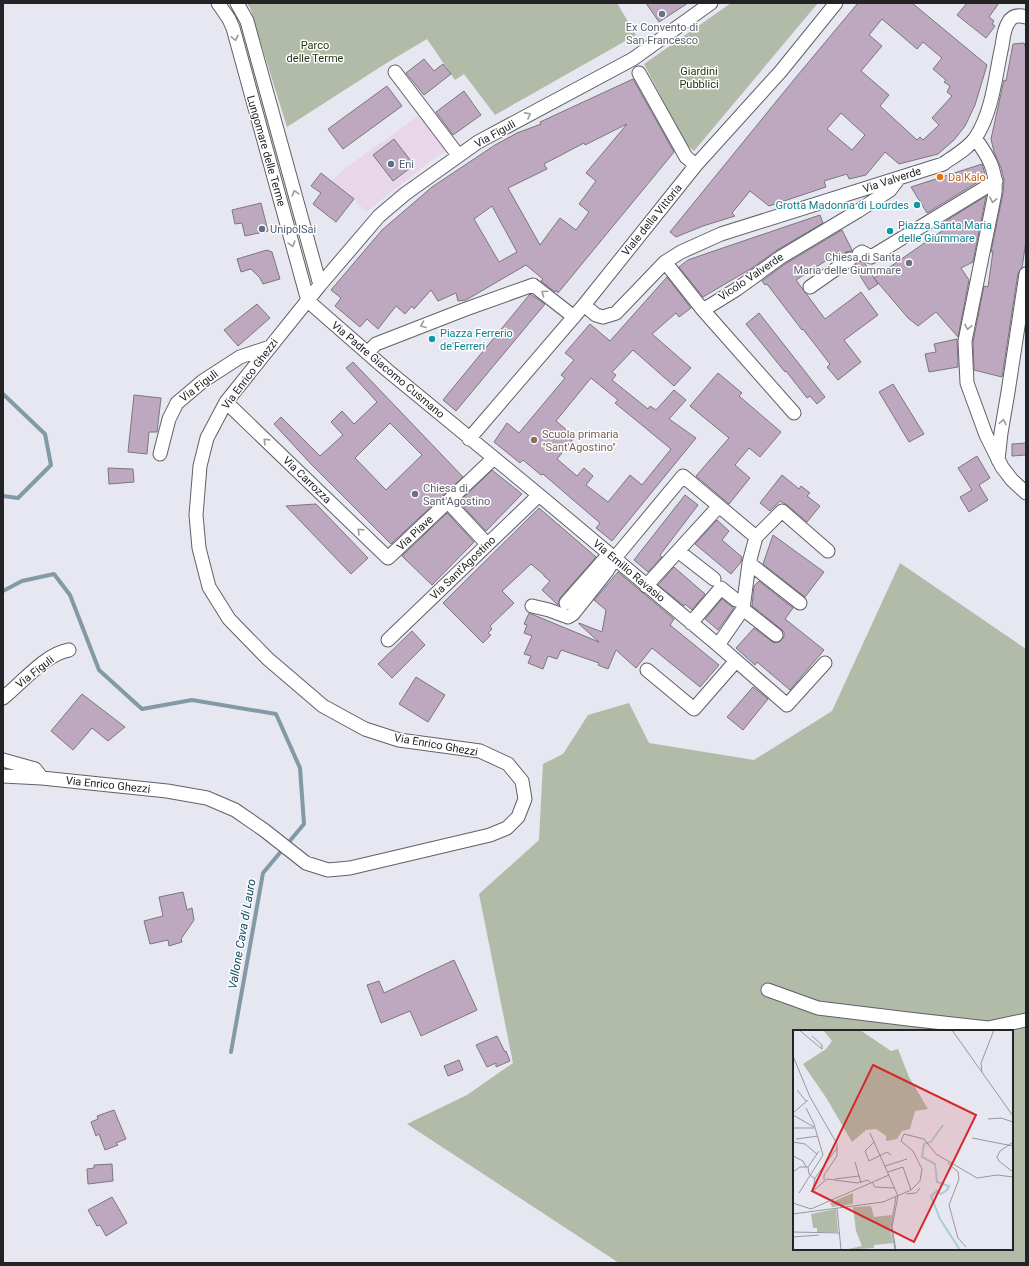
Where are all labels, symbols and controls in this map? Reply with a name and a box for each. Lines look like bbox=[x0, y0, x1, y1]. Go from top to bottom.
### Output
marker: Ex Convento di San Francesco bbox=[657, 9, 667, 19]
place label: Ex Convento di San Francesco bbox=[626, 21, 698, 47]
one-way arrow bbox=[230, 35, 238, 41]
park label: Parco delle Terme bbox=[287, 39, 344, 65]
park label: Giardini Pubblici bbox=[679, 65, 719, 91]
street label: Lungomare delle Terme bbox=[244, 94, 288, 208]
one-way arrow bbox=[524, 112, 532, 120]
street label: Via Figuli bbox=[472, 117, 518, 151]
place label: Eni bbox=[399, 158, 414, 171]
marker: Eni bbox=[386, 159, 396, 169]
street label: Via Valverde bbox=[861, 164, 923, 196]
place label: Da Kalo bbox=[948, 171, 986, 184]
marker: Da Kalo bbox=[935, 172, 945, 182]
street label: Viale della Vittoria bbox=[619, 182, 685, 258]
one-way arrow bbox=[291, 190, 300, 197]
one-way arrow bbox=[990, 197, 998, 203]
place label: Grotta Madonna di Lourdes bbox=[776, 199, 909, 212]
marker: Grotta Madonna di Lourdes bbox=[912, 200, 922, 210]
place label: Piazza Santa Maria delle Giummare bbox=[898, 219, 992, 245]
place label: UnipolSai bbox=[270, 223, 316, 236]
marker: UnipolSai bbox=[257, 224, 267, 234]
marker: Piazza Santa Maria delle Giummare bbox=[885, 226, 895, 236]
one-way arrow bbox=[287, 240, 296, 247]
street label: Vicolo Valverde bbox=[716, 250, 786, 304]
place label: Chiesa di Santa Maria delle Giummare bbox=[793, 251, 901, 277]
marker: Chiesa di Santa Maria delle Giummare bbox=[904, 258, 914, 268]
one-way arrow bbox=[541, 291, 548, 298]
street label: Via Padre Giacomo Cusmano bbox=[329, 319, 447, 421]
one-way arrow bbox=[420, 320, 428, 328]
one-way arrow bbox=[964, 324, 972, 330]
place label: Piazza Ferrerio de'Ferreri bbox=[440, 327, 513, 353]
marker: Piazza Ferrerio de'Ferreri bbox=[427, 334, 437, 344]
street label: Via Enrico Ghezzi bbox=[219, 336, 281, 412]
street label: Via Figuli bbox=[177, 367, 221, 405]
one-way arrow bbox=[998, 418, 1007, 425]
place label: Scuola primaria "Sant'Agostino" bbox=[542, 428, 619, 454]
marker: Scuola primaria "Sant'Agostino" bbox=[529, 435, 539, 445]
one-way arrow bbox=[263, 438, 271, 446]
street label: Via Carrozza bbox=[280, 454, 334, 506]
place label: Chiesa di Sant'Agostino bbox=[423, 482, 490, 508]
marker: Chiesa di Sant'Agostino bbox=[410, 489, 420, 499]
street label: Via Piave bbox=[394, 513, 436, 553]
one-way arrow bbox=[357, 528, 365, 536]
street label: Via Sant'Agostino bbox=[428, 534, 498, 602]
street label: Via Emilio Ravasio bbox=[590, 537, 668, 605]
street label: Via Figuli bbox=[13, 653, 57, 691]
street label: Via Enrico Ghezzi bbox=[393, 731, 479, 759]
street label: Via Enrico Ghezzi bbox=[65, 774, 151, 796]
water label: Vallone Cava di Lauro bbox=[225, 877, 259, 990]
inset map bbox=[793, 1030, 1013, 1250]

